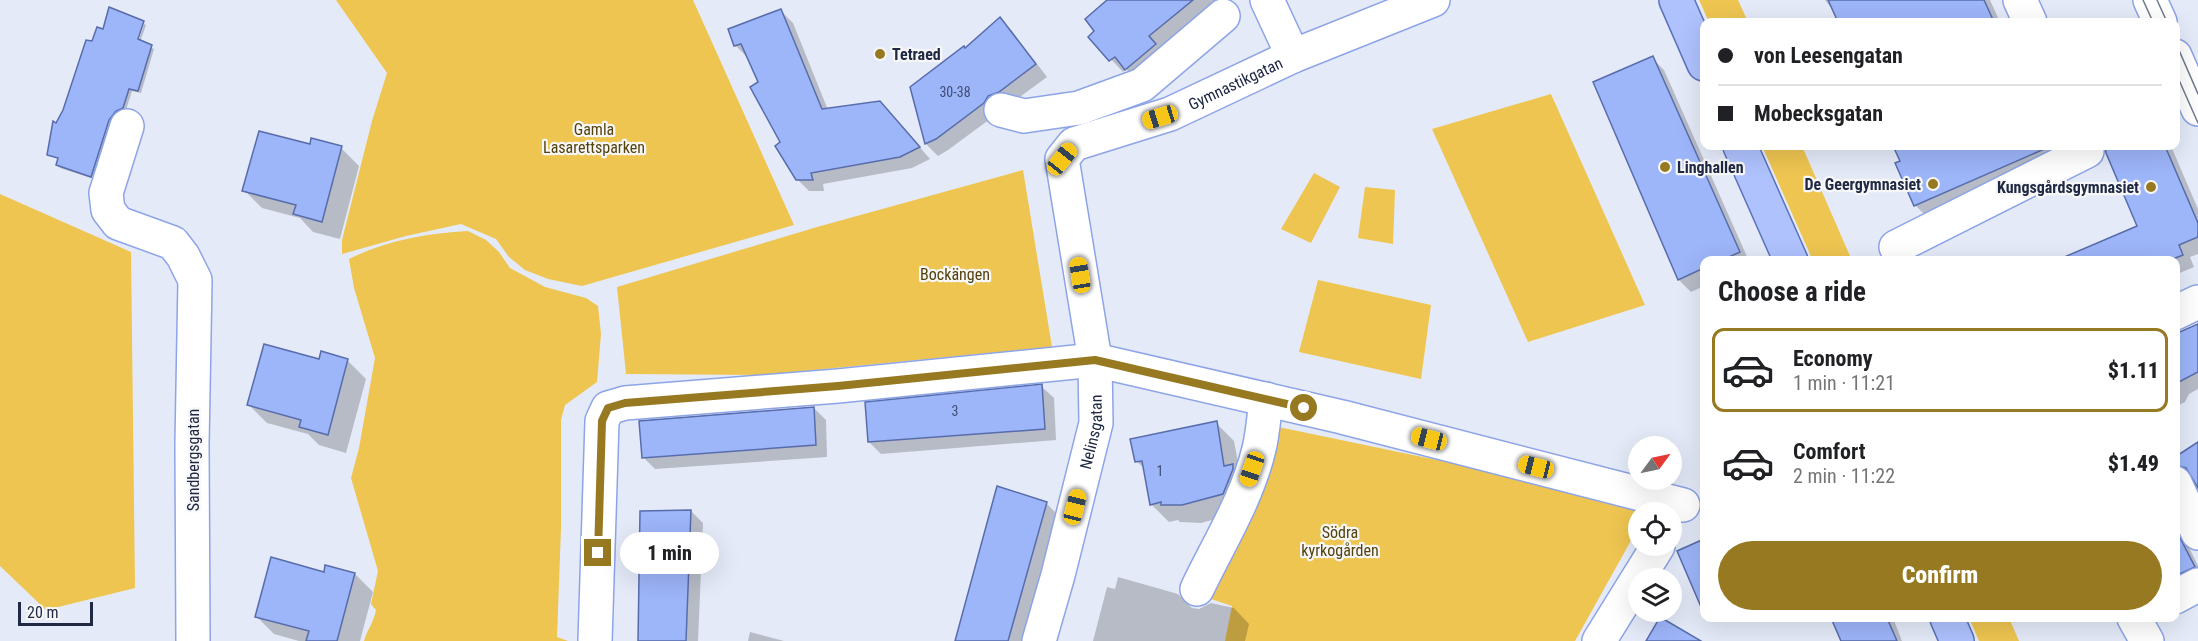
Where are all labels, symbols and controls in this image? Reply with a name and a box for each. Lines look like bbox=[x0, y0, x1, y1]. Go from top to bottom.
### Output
text: von Leesengatan bbox=[1754, 43, 1903, 68]
place label: Tetraed bbox=[892, 45, 941, 64]
marker: Tetraed bbox=[873, 47, 887, 61]
street label: Gymnastikgatan bbox=[1185, 53, 1286, 114]
house number: 30-38 bbox=[939, 84, 971, 100]
text: Mobecksgatan bbox=[1754, 101, 1883, 126]
car bbox=[1140, 103, 1180, 131]
park label: Gamla Lasarettsparken bbox=[543, 120, 645, 157]
car bbox=[1044, 139, 1080, 179]
place label: Linghallen bbox=[1677, 158, 1744, 177]
marker: Linghallen bbox=[1658, 160, 1672, 174]
place label: De Geergymnasiet bbox=[1804, 175, 1921, 194]
marker: De Geergymnasiet bbox=[1926, 177, 1940, 191]
place label: Kungsgårdsgymnasiet bbox=[1997, 178, 2139, 197]
marker: Kungsgårdsgymnasiet bbox=[2144, 180, 2158, 194]
car bbox=[1068, 256, 1092, 294]
park label: Bockängen bbox=[920, 265, 990, 284]
text: Choose a ride bbox=[1718, 276, 1866, 308]
icon: car bbox=[1721, 343, 1775, 397]
text: Economy bbox=[1793, 346, 1873, 371]
text: $1.11 bbox=[2108, 358, 2159, 383]
text: 1 min · 11:21 bbox=[1793, 371, 1895, 395]
street label: Nelinsgatan bbox=[1076, 394, 1106, 471]
route start bbox=[1290, 394, 1317, 421]
house number: 3 bbox=[952, 403, 958, 419]
street label: Sandbergsgatan bbox=[184, 409, 203, 511]
car bbox=[1409, 426, 1449, 452]
north arrow bbox=[1628, 436, 1682, 490]
map controls bbox=[1628, 436, 1682, 622]
icon: car bbox=[1721, 436, 1775, 490]
text: Comfort bbox=[1793, 439, 1866, 464]
car bbox=[1238, 449, 1266, 489]
text: $1.49 bbox=[2108, 451, 2159, 476]
car bbox=[1516, 454, 1556, 480]
house number: 1 bbox=[1157, 463, 1163, 479]
text: 2 min · 11:22 bbox=[1793, 464, 1895, 488]
car bbox=[1062, 487, 1088, 527]
button: locate bbox=[1628, 502, 1682, 556]
park label: Södra kyrkogården bbox=[1301, 523, 1379, 560]
callout: 1 min bbox=[619, 532, 718, 574]
route end bbox=[584, 539, 611, 566]
text: 1 min bbox=[647, 541, 692, 565]
button: Confirm bbox=[1718, 541, 2162, 610]
button: layers bbox=[1628, 568, 1682, 622]
scale bar bbox=[18, 599, 93, 626]
text: 20 m bbox=[27, 603, 59, 622]

